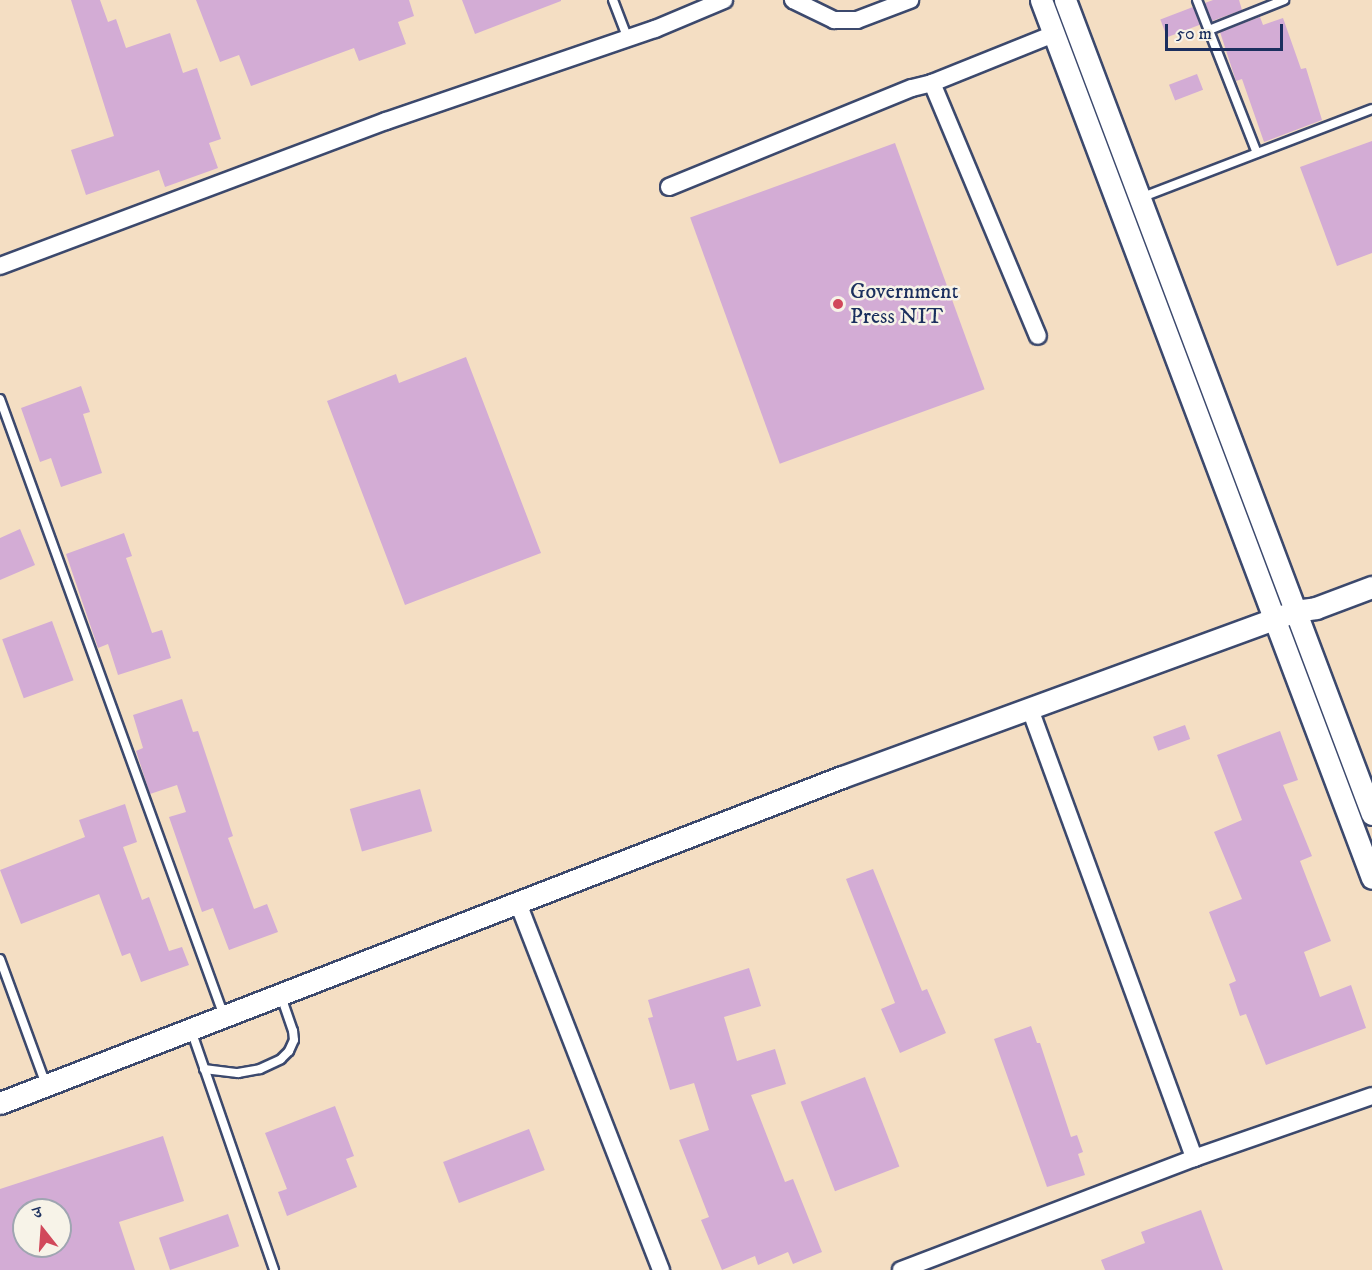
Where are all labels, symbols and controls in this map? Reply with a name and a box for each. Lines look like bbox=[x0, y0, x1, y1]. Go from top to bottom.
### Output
scale bar bbox=[1168, 12, 1286, 50]
text: 50 m bbox=[1176, 23, 1212, 45]
place label: Government Press NIT bbox=[850, 278, 958, 330]
marker: Government Press NIT bbox=[831, 297, 845, 311]
north arrow bbox=[12, 1198, 72, 1258]
text: उ bbox=[30, 1202, 44, 1223]

